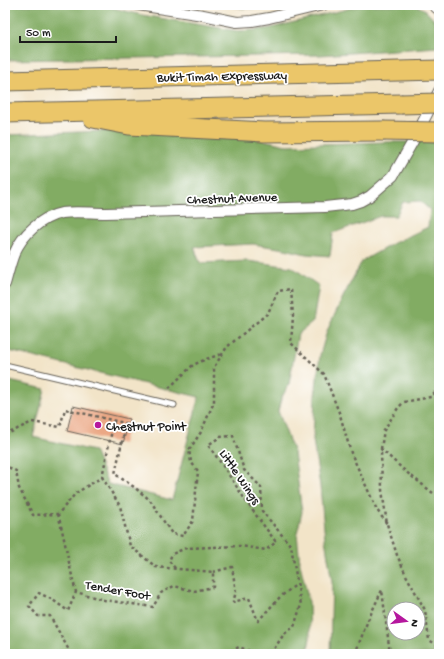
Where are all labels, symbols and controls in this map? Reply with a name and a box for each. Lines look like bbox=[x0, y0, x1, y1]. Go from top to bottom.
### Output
scale bar bbox=[20, 18, 116, 44]
text: 50 m bbox=[26, 27, 51, 41]
street label: Bukit Timah Expressway bbox=[156, 69, 288, 86]
street label: Chestnut Avenue bbox=[187, 190, 278, 209]
marker: Chestnut Point bbox=[93, 420, 103, 430]
place label: Chestnut Point bbox=[106, 420, 187, 435]
street label: Little Wings bbox=[215, 447, 263, 509]
street label: Tender Foot bbox=[83, 578, 153, 605]
north arrow bbox=[386, 601, 426, 641]
text: N bbox=[407, 618, 420, 628]

